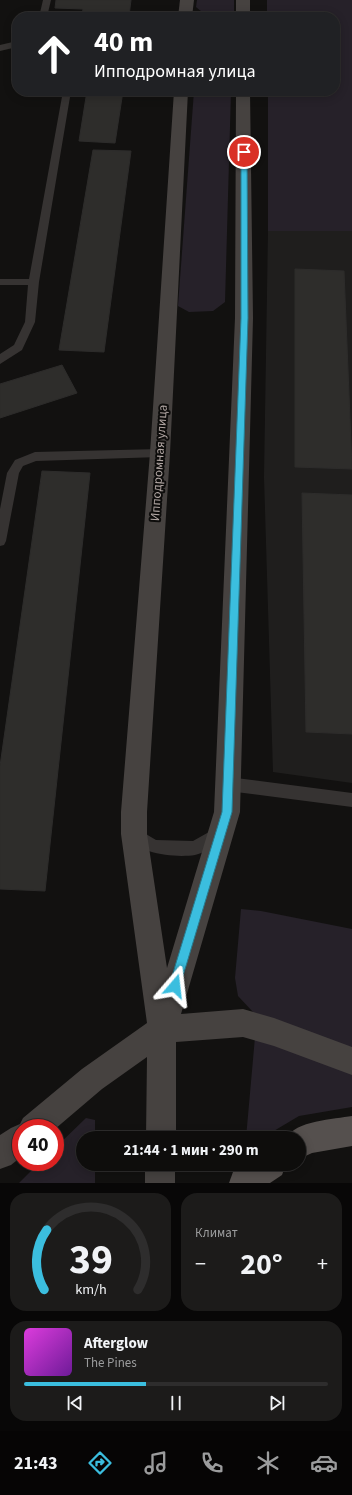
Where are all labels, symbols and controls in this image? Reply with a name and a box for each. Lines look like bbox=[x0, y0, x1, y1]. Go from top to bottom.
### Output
text: 40 m bbox=[94, 22, 153, 62]
icon: ahead bbox=[28, 28, 80, 80]
text: Ипподромная улица bbox=[94, 59, 256, 84]
pin bbox=[227, 135, 261, 169]
icon: arrive bbox=[233, 141, 255, 163]
street label: Ипподромная улица bbox=[146, 404, 172, 522]
position arrow bbox=[154, 965, 196, 1007]
speed limit sign: 40 bbox=[12, 1119, 64, 1171]
text: 21:44 · 1 мин · 290 m bbox=[123, 1140, 259, 1161]
text: Климат bbox=[195, 1224, 238, 1242]
text: 39 bbox=[69, 1230, 112, 1290]
text: 20° bbox=[240, 1243, 283, 1286]
text: − bbox=[195, 1248, 206, 1280]
text: + bbox=[317, 1248, 328, 1280]
text: km/h bbox=[75, 1279, 106, 1300]
text: Afterglow bbox=[84, 1333, 148, 1354]
text: The Pines bbox=[84, 1354, 137, 1372]
icon: previous bbox=[64, 1392, 86, 1414]
icon: pause bbox=[165, 1392, 187, 1414]
icon: next bbox=[266, 1392, 288, 1414]
icon: directions bbox=[86, 1449, 114, 1477]
icon: music bbox=[142, 1449, 170, 1477]
icon: phone bbox=[198, 1449, 226, 1477]
icon: climate bbox=[254, 1449, 282, 1477]
icon: car bbox=[310, 1449, 338, 1477]
text: 21:43 bbox=[14, 1451, 57, 1476]

